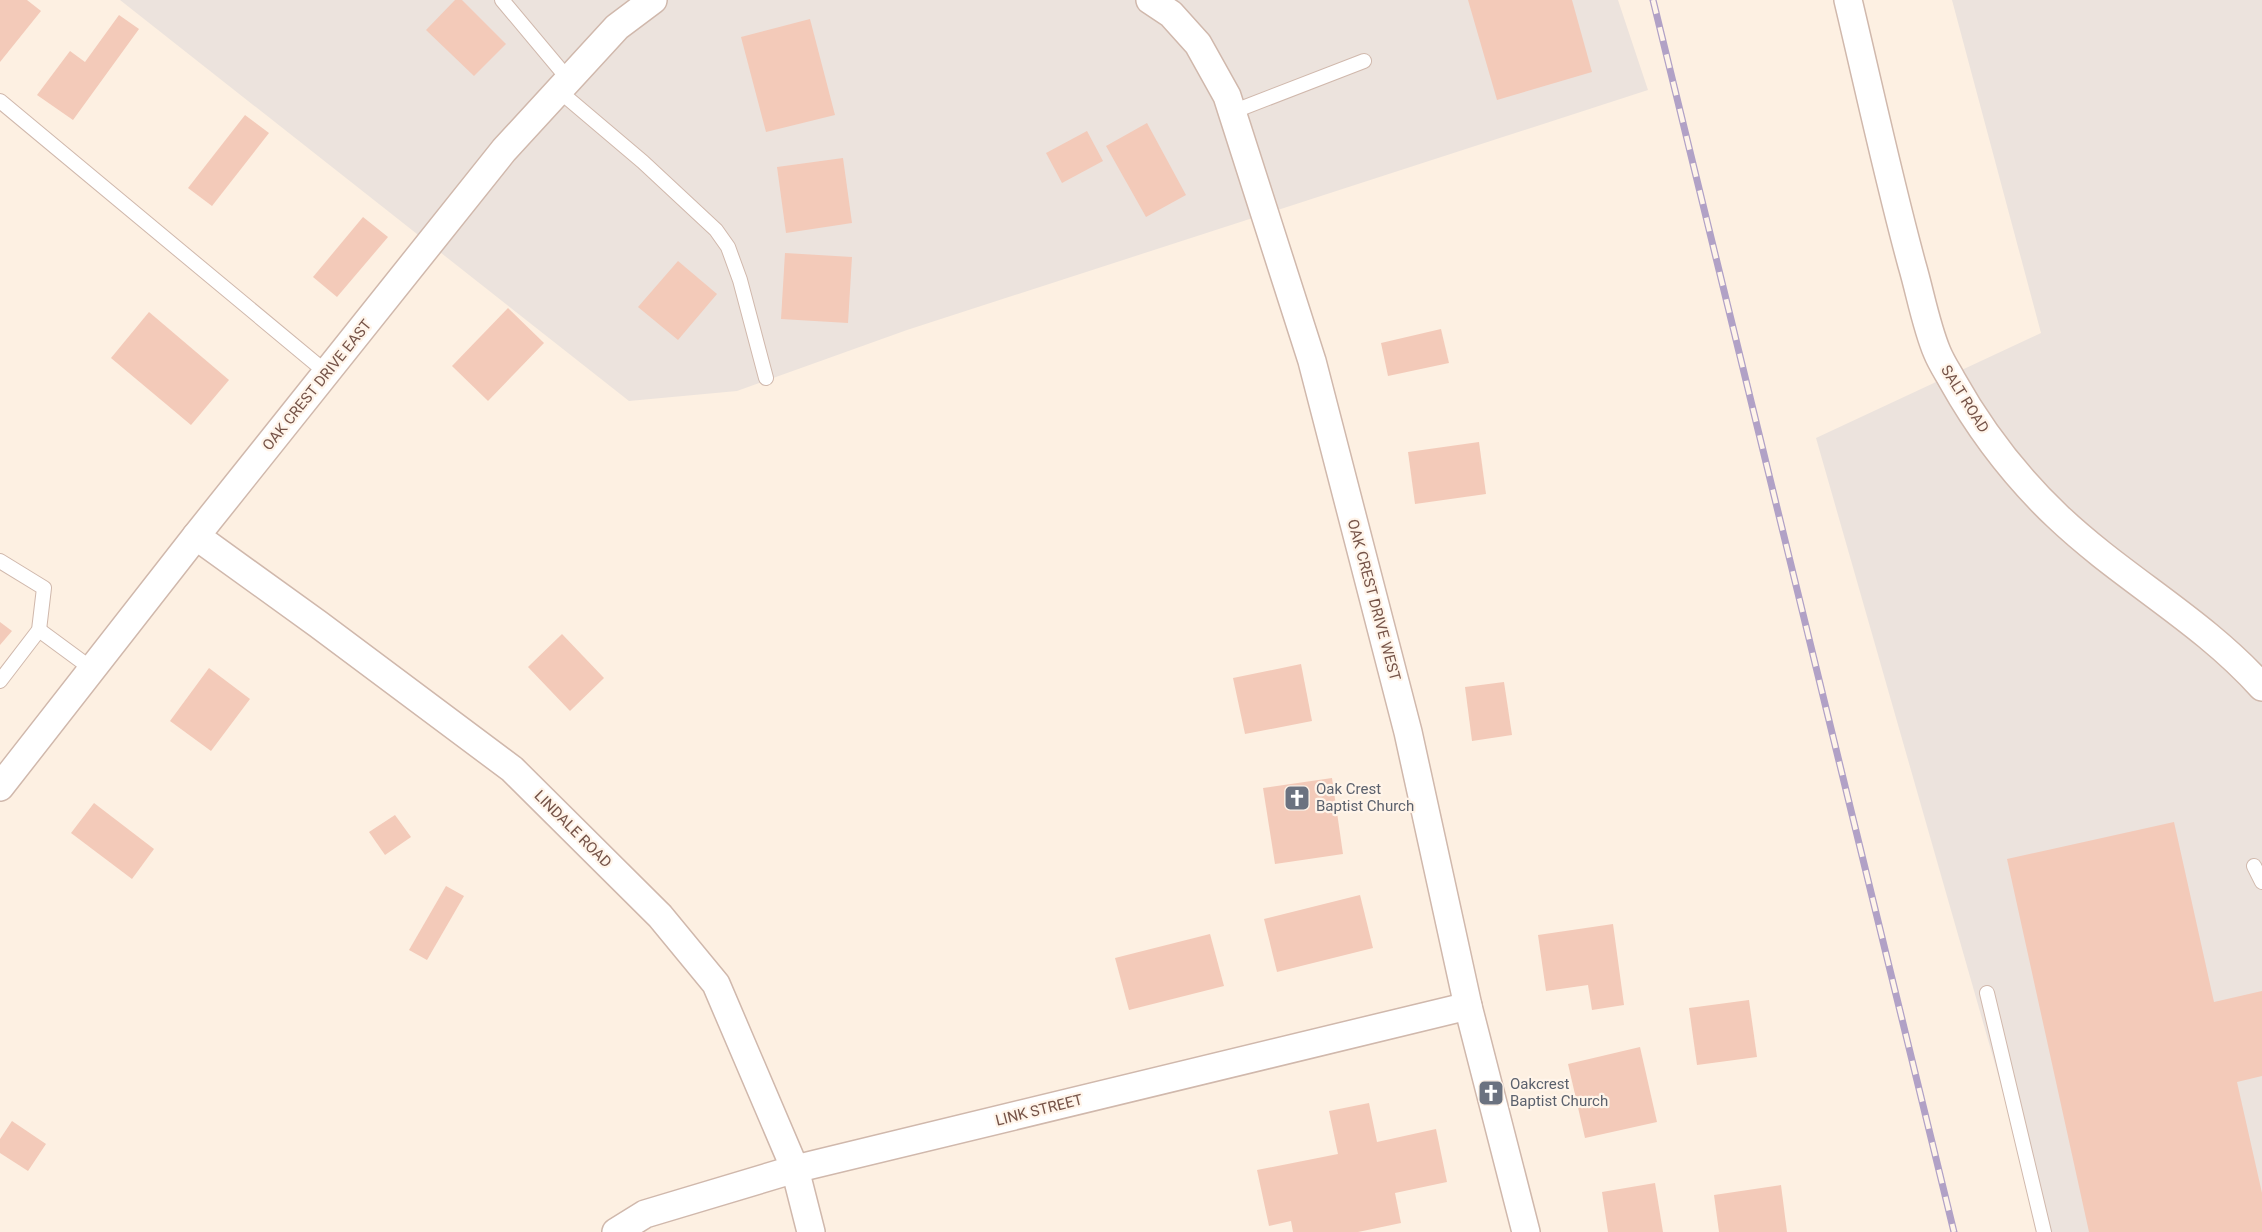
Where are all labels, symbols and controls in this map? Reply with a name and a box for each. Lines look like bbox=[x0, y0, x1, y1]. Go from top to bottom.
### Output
street label: OAK CREST DRIVE EAST bbox=[259, 316, 375, 454]
street label: SALT ROAD bbox=[1937, 362, 1993, 436]
street label: OAK CREST DRIVE WEST bbox=[1344, 517, 1404, 683]
place label: Oak Crest Baptist Church bbox=[1316, 780, 1414, 815]
church icon: Oak Crest Baptist Church bbox=[1282, 783, 1312, 813]
street label: LINDALE ROAD bbox=[531, 787, 615, 871]
place label: Oakcrest Baptist Church bbox=[1510, 1075, 1608, 1110]
church icon: Oakcrest Baptist Church bbox=[1476, 1078, 1506, 1108]
street label: LINK STREET bbox=[994, 1090, 1085, 1130]

